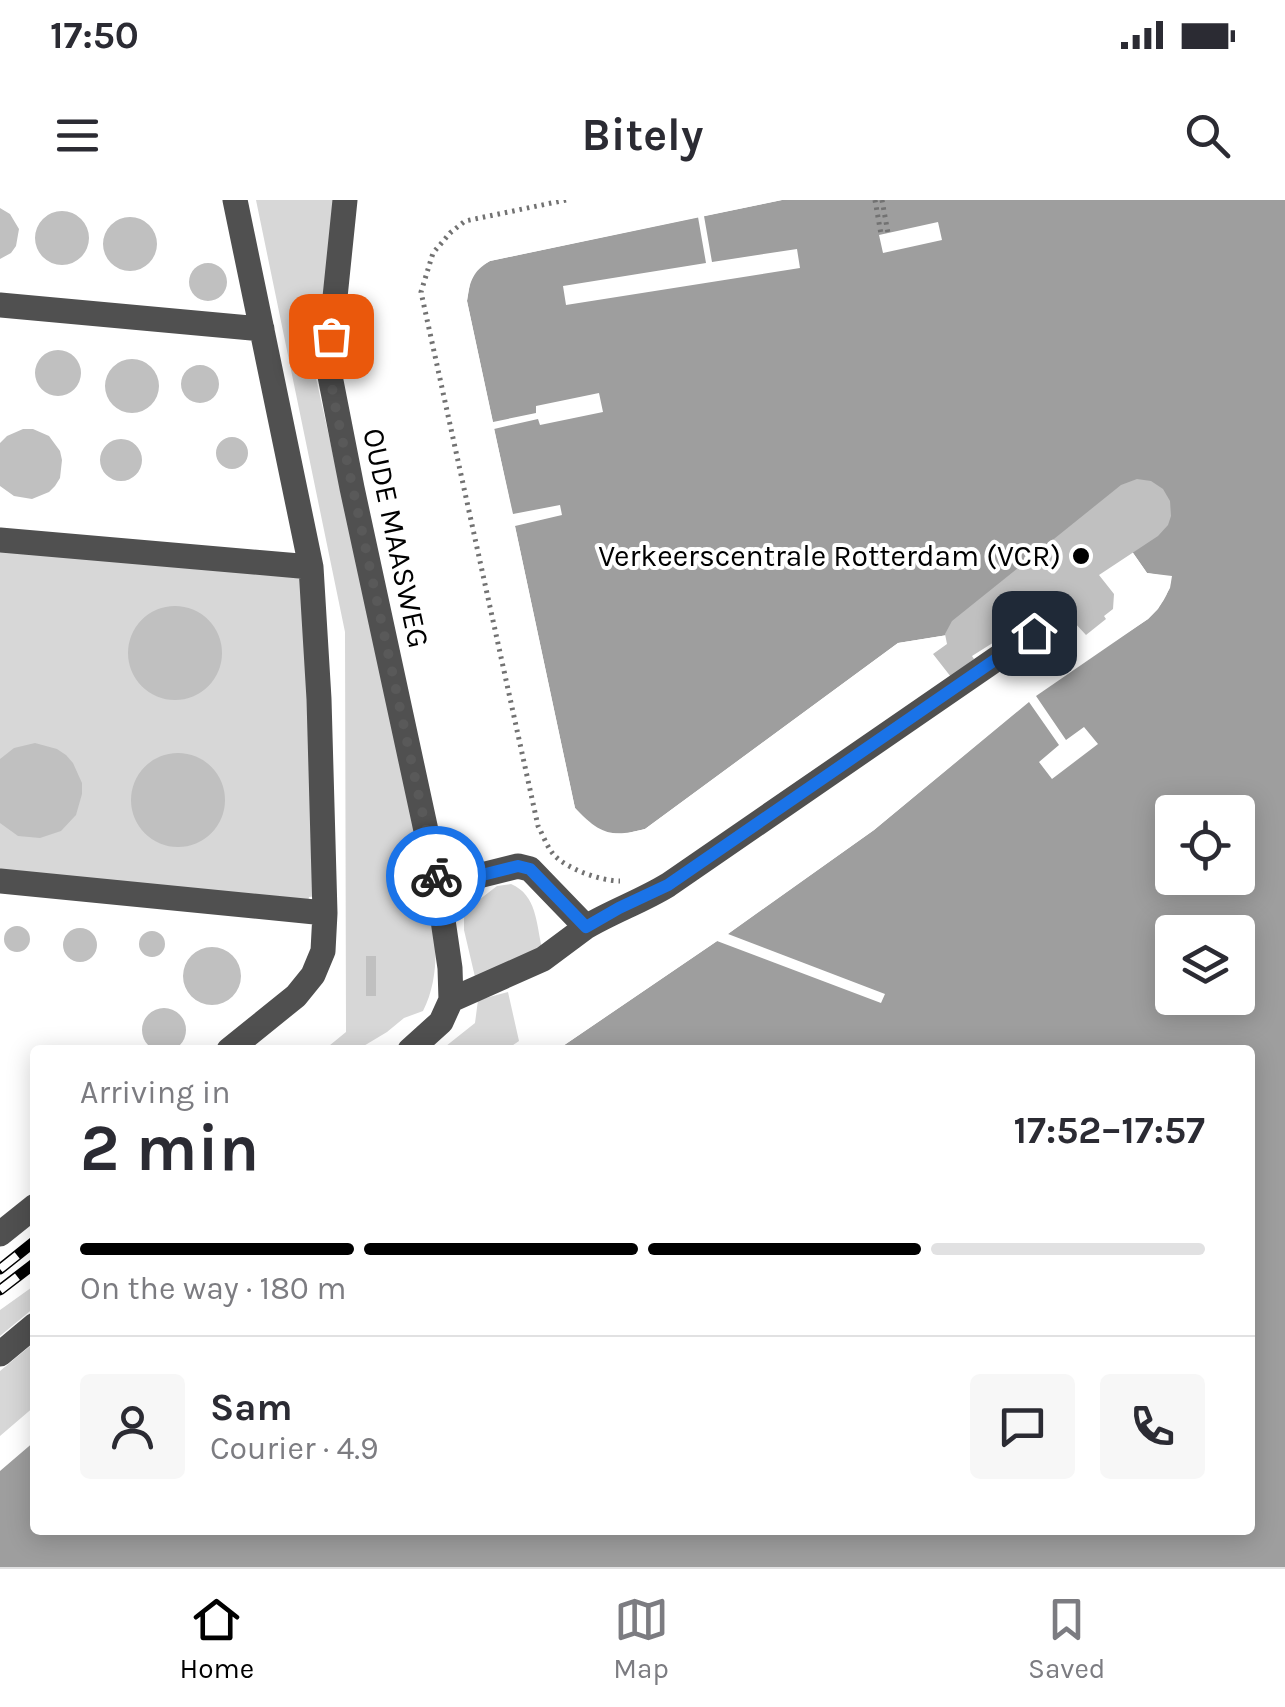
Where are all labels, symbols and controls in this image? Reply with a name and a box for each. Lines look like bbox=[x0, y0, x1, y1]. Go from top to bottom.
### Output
text: 17:50 bbox=[50, 13, 139, 58]
icon: menu bbox=[50, 108, 105, 163]
icon: search bbox=[1180, 108, 1235, 163]
text: Bitely bbox=[582, 109, 703, 161]
pin bbox=[289, 294, 374, 379]
icon: bag bbox=[304, 309, 359, 364]
street label: OUDE MAASWEG bbox=[355, 425, 437, 651]
place label: Verkeerscentrale Rotterdam (VCR) bbox=[598, 538, 1061, 574]
marker: Verkeerscentrale Rotterdam (VCR) bbox=[1070, 545, 1092, 567]
pin bbox=[992, 591, 1077, 676]
icon: home bbox=[1007, 606, 1062, 661]
map controls bbox=[1155, 795, 1255, 1015]
button: locate bbox=[1155, 795, 1255, 895]
courier bbox=[386, 826, 486, 926]
icon: bike bbox=[409, 849, 464, 904]
button: layers bbox=[1155, 915, 1255, 1015]
text: Arriving in bbox=[80, 1074, 231, 1111]
text: 17:52–17:57 bbox=[1014, 1108, 1205, 1153]
text: 2 min bbox=[80, 1110, 259, 1186]
text: On the way · 180 m bbox=[80, 1270, 346, 1307]
button: person bbox=[80, 1374, 185, 1479]
button: chat bbox=[970, 1374, 1075, 1479]
button: phone bbox=[1100, 1374, 1205, 1479]
text: Sam bbox=[210, 1385, 293, 1430]
text: Courier · 4.9 bbox=[210, 1430, 379, 1467]
tab: Home bbox=[180, 1592, 254, 1685]
tab: Map bbox=[613, 1592, 669, 1685]
tab: Saved bbox=[1028, 1592, 1105, 1685]

